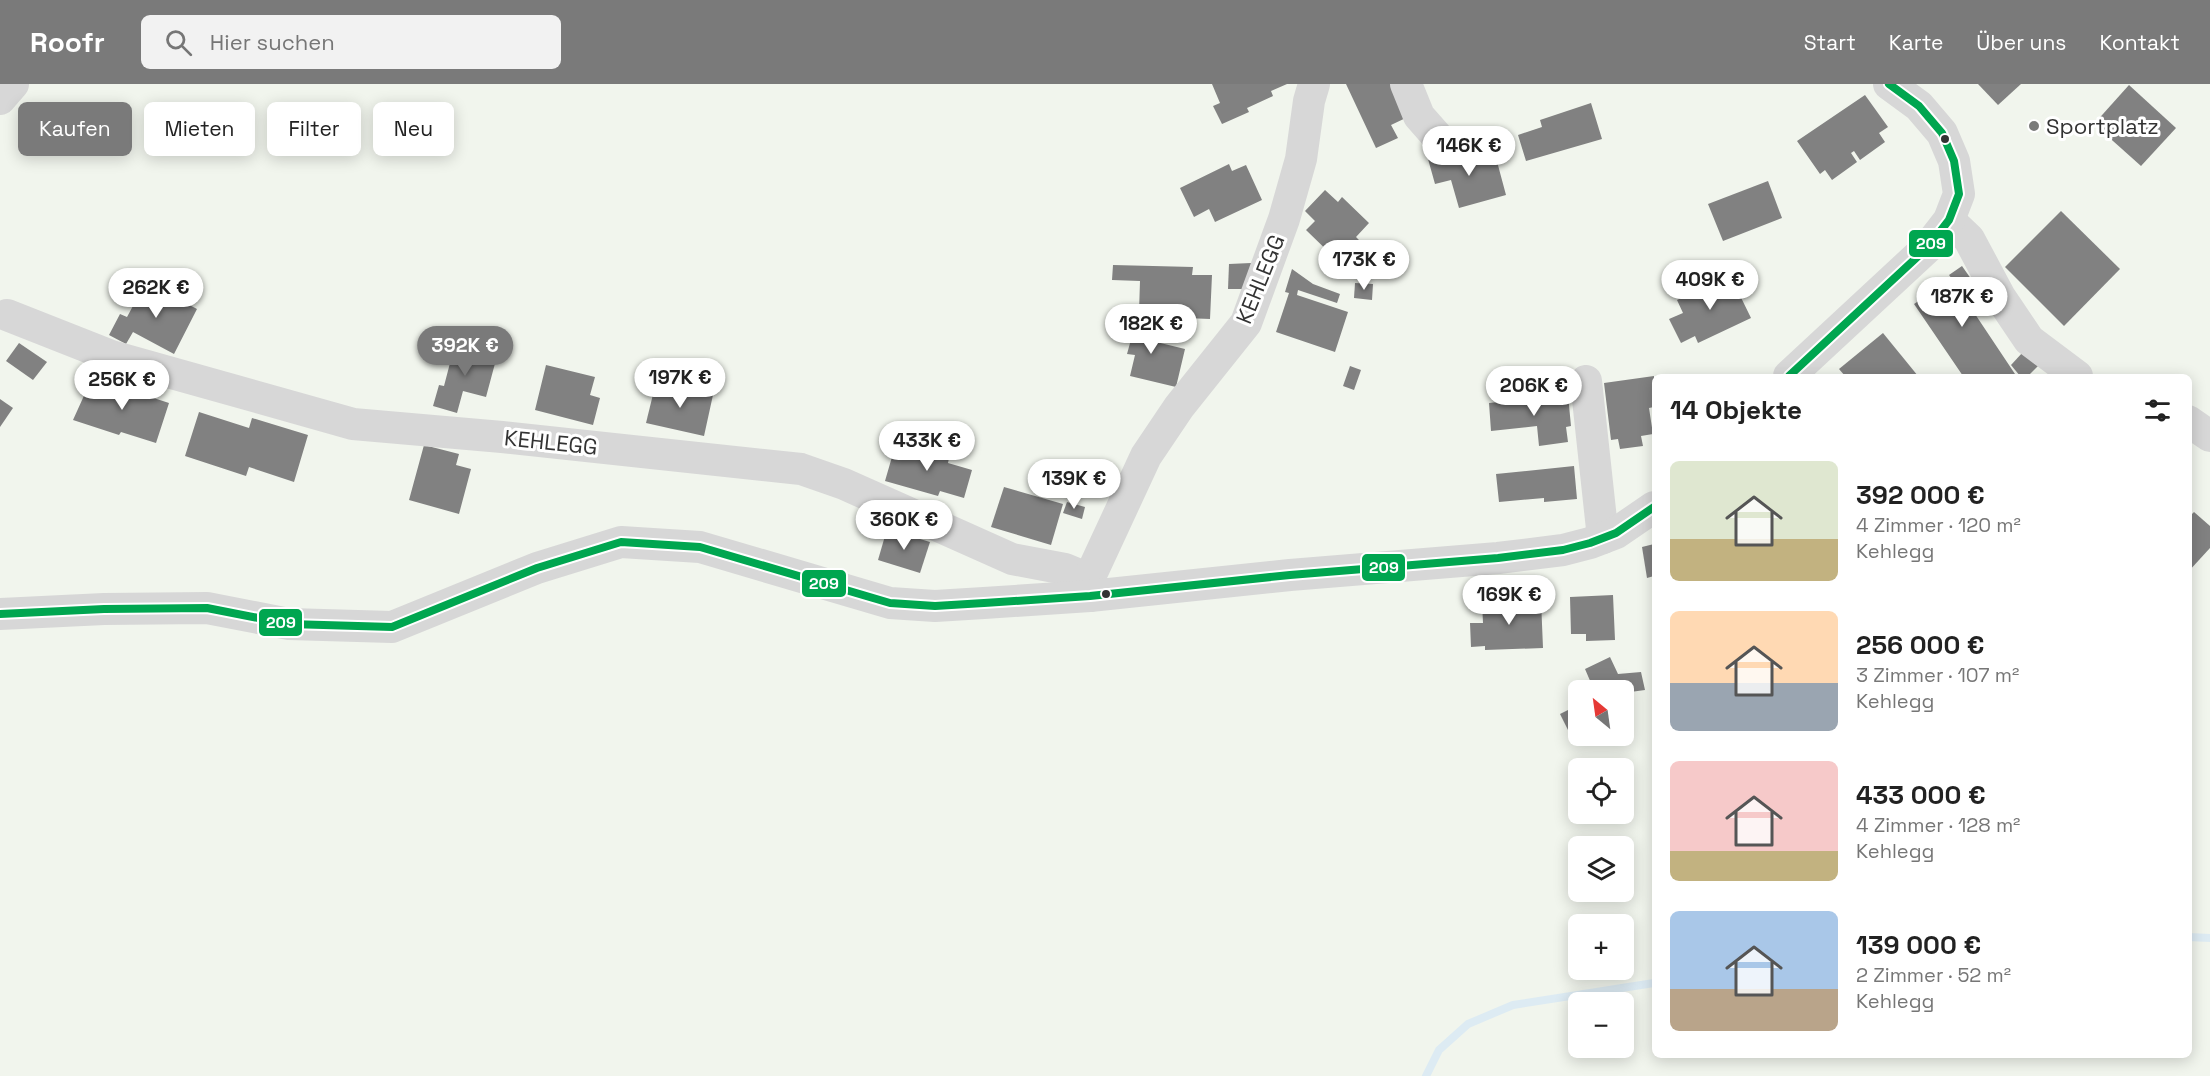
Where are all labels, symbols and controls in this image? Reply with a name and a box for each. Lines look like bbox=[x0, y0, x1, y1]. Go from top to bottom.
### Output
search box bbox=[141, 15, 561, 69]
text: Roofr bbox=[30, 24, 105, 60]
icon: search bbox=[162, 26, 195, 59]
text: Hier suchen bbox=[210, 28, 335, 56]
text: Start bbox=[1804, 29, 1856, 56]
text: Karte bbox=[1889, 29, 1943, 56]
text: Über uns bbox=[1976, 29, 2066, 56]
text: Kontakt bbox=[2099, 29, 2180, 56]
chip: Kaufen bbox=[18, 102, 132, 156]
chip: Mieten bbox=[144, 102, 255, 156]
chip: Filter bbox=[267, 102, 361, 156]
chip: Neu bbox=[373, 102, 454, 156]
place label: Sportplatz bbox=[2046, 112, 2159, 140]
marker: Sportplatz bbox=[2027, 119, 2041, 133]
pin: 146K € bbox=[1420, 126, 1518, 177]
text: 146K € bbox=[1436, 132, 1502, 158]
unlabelled marker bbox=[1939, 133, 1951, 145]
line badge: 209 bbox=[1908, 229, 1954, 258]
street label: KEHLEGG bbox=[1229, 230, 1291, 328]
text: 209 bbox=[1916, 233, 1946, 254]
pin: 173K € bbox=[1315, 240, 1413, 291]
text: 173K € bbox=[1332, 246, 1396, 272]
pin: 409K € bbox=[1661, 260, 1759, 311]
text: 409K € bbox=[1675, 266, 1745, 292]
pin: 262K € bbox=[107, 268, 205, 319]
text: 262K € bbox=[122, 274, 190, 300]
pin: 187K € bbox=[1913, 277, 2011, 328]
text: 187K € bbox=[1930, 283, 1994, 309]
pin: 182K € bbox=[1102, 304, 1200, 355]
text: 182K € bbox=[1119, 310, 1183, 336]
pin: 392K € bbox=[416, 326, 514, 377]
text: 392K € bbox=[431, 332, 499, 358]
pin: 197K € bbox=[631, 358, 729, 409]
pin: 256K € bbox=[73, 360, 171, 411]
text: 197K € bbox=[648, 364, 712, 390]
text: 256K € bbox=[88, 366, 156, 392]
pin: 206K € bbox=[1485, 366, 1583, 417]
text: 206K € bbox=[1500, 372, 1568, 398]
text: 14 Objekte bbox=[1670, 393, 1802, 427]
icon: filters bbox=[2141, 394, 2174, 427]
pin: 433K € bbox=[878, 421, 976, 472]
street label: KEHLEGG bbox=[503, 423, 599, 461]
text: 433K € bbox=[893, 427, 961, 453]
pin: 139K € bbox=[1025, 459, 1123, 510]
text: 139K € bbox=[1042, 465, 1106, 491]
text: 392 000 € bbox=[1856, 478, 1985, 512]
icon: home bbox=[1718, 485, 1790, 557]
pin: 360K € bbox=[855, 500, 953, 551]
text: 360K € bbox=[870, 506, 938, 532]
text: 4 Zimmer · 120 m² bbox=[1856, 512, 2021, 538]
text: Kehlegg bbox=[1856, 538, 1934, 564]
line badge: 209 bbox=[1361, 553, 1406, 582]
text: 209 bbox=[1369, 557, 1399, 578]
line badge: 209 bbox=[801, 569, 847, 598]
text: 209 bbox=[809, 573, 839, 594]
pin: 169K € bbox=[1460, 575, 1558, 626]
text: 169K € bbox=[1477, 581, 1541, 607]
unlabelled marker bbox=[1100, 588, 1112, 600]
line badge: 209 bbox=[258, 608, 303, 637]
text: 209 bbox=[266, 612, 296, 633]
text: 256 000 € bbox=[1856, 628, 1985, 662]
icon: home bbox=[1718, 635, 1790, 707]
text: 3 Zimmer · 107 m² bbox=[1856, 662, 2019, 688]
north arrow bbox=[1568, 680, 1634, 746]
map controls bbox=[1568, 680, 1634, 1058]
text: Kehlegg bbox=[1856, 688, 1934, 714]
button: locate bbox=[1568, 758, 1634, 824]
text: 433 000 € bbox=[1856, 778, 1986, 812]
icon: home bbox=[1718, 785, 1790, 857]
text: 4 Zimmer · 128 m² bbox=[1856, 812, 2020, 838]
button: layers bbox=[1568, 836, 1634, 902]
text: Kehlegg bbox=[1856, 838, 1934, 864]
button: + bbox=[1568, 914, 1634, 980]
text: 139 000 € bbox=[1856, 928, 1981, 962]
icon: home bbox=[1718, 935, 1790, 1007]
text: 2 Zimmer · 52 m² bbox=[1856, 962, 2011, 988]
text: Kehlegg bbox=[1856, 988, 1934, 1014]
button: − bbox=[1568, 992, 1634, 1058]

